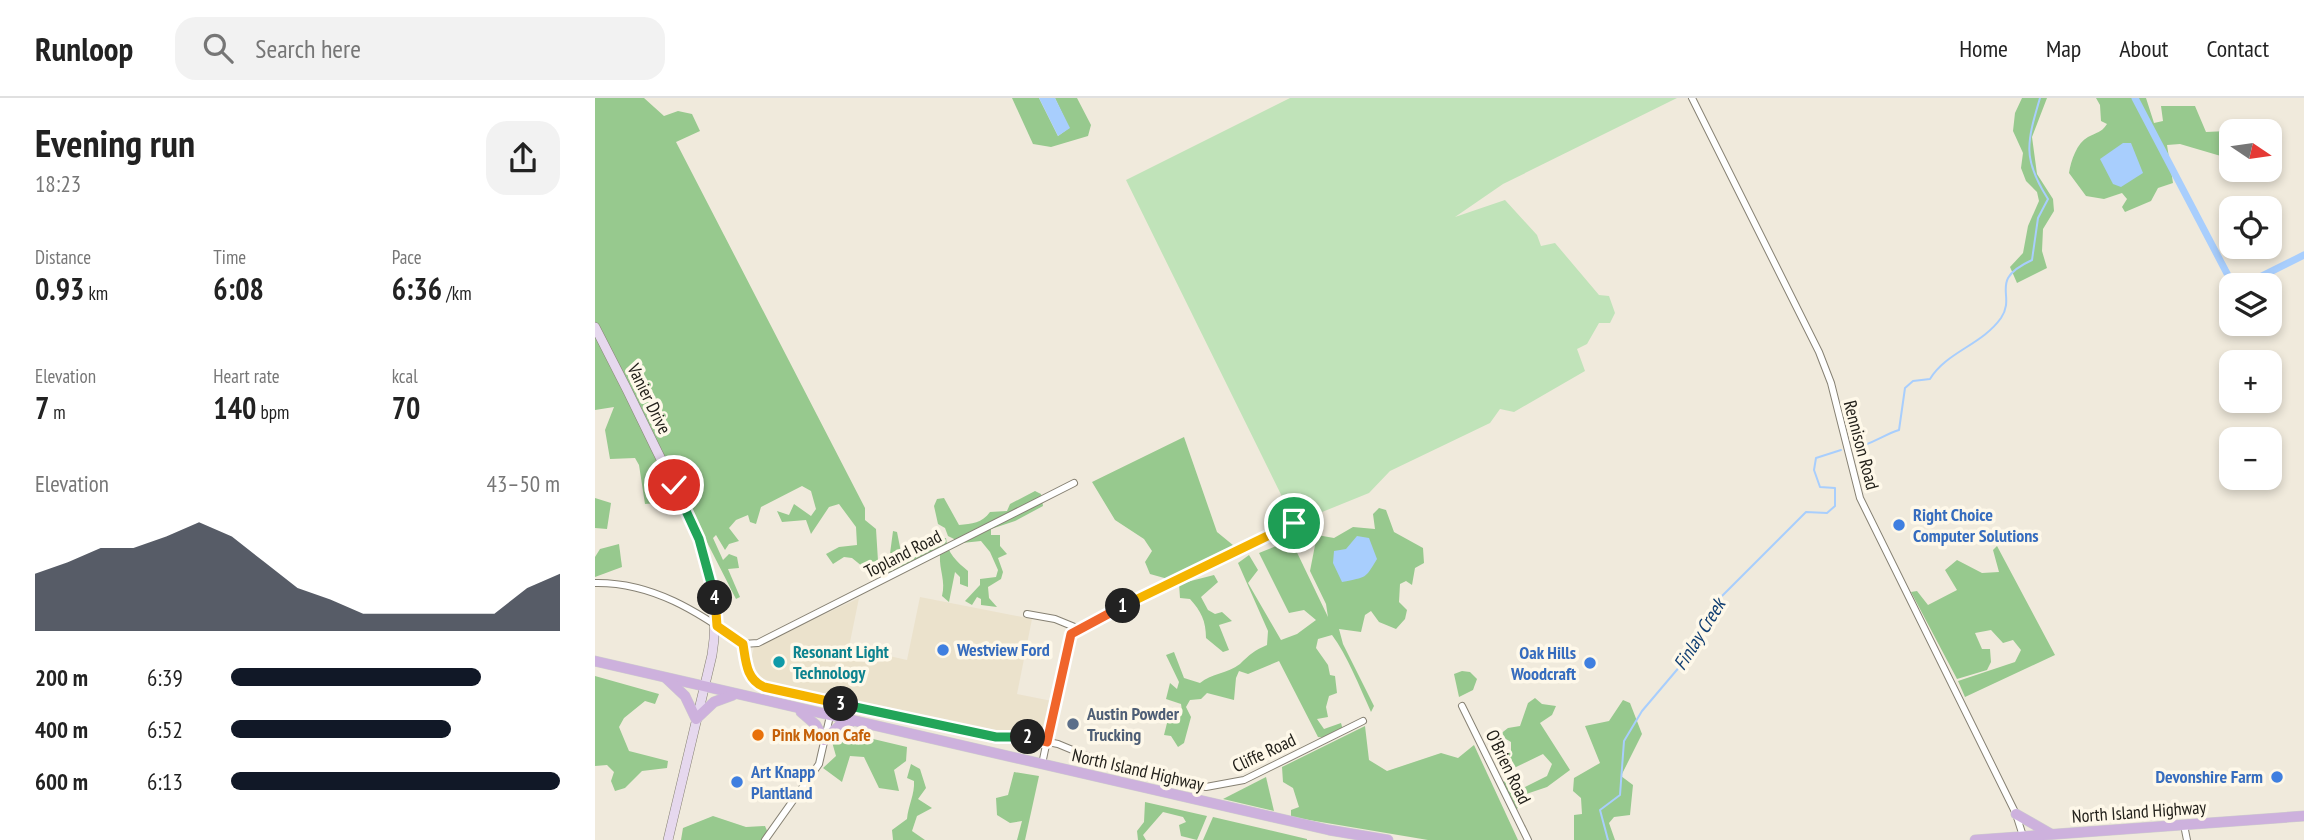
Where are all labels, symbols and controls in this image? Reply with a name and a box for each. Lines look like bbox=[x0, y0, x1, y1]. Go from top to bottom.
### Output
search box bbox=[175, 17, 665, 80]
text: Runloop bbox=[35, 27, 133, 70]
icon: search bbox=[199, 29, 237, 67]
text: Search here bbox=[255, 32, 361, 65]
text: Home bbox=[1959, 33, 2008, 64]
text: Map bbox=[2046, 33, 2081, 64]
text: About bbox=[2119, 33, 2168, 64]
text: Contact bbox=[2206, 33, 2269, 64]
text: Evening run bbox=[35, 118, 195, 167]
north arrow bbox=[2219, 119, 2282, 182]
map controls bbox=[2219, 119, 2282, 490]
button: share bbox=[486, 121, 560, 195]
text: 18:23 bbox=[35, 169, 81, 198]
button: locate bbox=[2219, 196, 2282, 259]
text: Distance bbox=[35, 245, 91, 269]
text: Time bbox=[213, 245, 246, 269]
text: Pace bbox=[392, 245, 422, 269]
text: 0.93 bbox=[35, 269, 84, 308]
text: 6:08 bbox=[213, 269, 264, 308]
text: 6:36 bbox=[392, 269, 442, 308]
button: layers bbox=[2219, 273, 2282, 336]
text: km bbox=[84, 281, 108, 305]
text: /km bbox=[442, 281, 472, 305]
button: + bbox=[2219, 350, 2282, 413]
street label: Vanier Drive bbox=[622, 359, 676, 438]
text: Elevation bbox=[35, 364, 96, 388]
text: Heart rate bbox=[213, 364, 280, 388]
text: kcal bbox=[392, 364, 418, 388]
text: 7 bbox=[35, 388, 49, 427]
text: 140 bbox=[213, 388, 256, 427]
text: 70 bbox=[392, 388, 420, 427]
street label: Rennison Road bbox=[1839, 398, 1884, 492]
text: m bbox=[49, 400, 66, 424]
text: bpm bbox=[256, 400, 289, 424]
button: − bbox=[2219, 427, 2282, 490]
pin bbox=[644, 455, 704, 515]
icon: check bbox=[655, 466, 693, 504]
text: Elevation bbox=[35, 469, 109, 498]
text: 43–50 m bbox=[487, 469, 560, 498]
pin bbox=[1264, 493, 1324, 553]
place label: Right Choice Computer Solutions bbox=[1913, 503, 2039, 547]
icon: arrive bbox=[1275, 504, 1313, 542]
marker: Right Choice Computer Solutions bbox=[1891, 517, 1907, 533]
street label: Topland Road bbox=[860, 524, 945, 583]
pin: 4 bbox=[697, 580, 733, 616]
text: 4 bbox=[710, 585, 719, 609]
pin: 1 bbox=[1105, 588, 1141, 624]
water label: Finlay Creek bbox=[1668, 592, 1732, 674]
text: 1 bbox=[1118, 593, 1127, 617]
place label: Westview Ford bbox=[956, 638, 1050, 661]
place label: Resonant Light Technology bbox=[793, 640, 890, 684]
place label: Oak Hills Woodcraft bbox=[1510, 641, 1577, 685]
marker: Westview Ford bbox=[935, 642, 951, 658]
marker: Resonant Light Technology bbox=[771, 654, 787, 670]
marker: Oak Hills Woodcraft bbox=[1582, 655, 1598, 671]
text: 200 m bbox=[35, 663, 88, 692]
text: 6:39 bbox=[147, 663, 183, 692]
pin: 3 bbox=[824, 686, 859, 722]
text: 3 bbox=[836, 691, 845, 715]
place label: Austin Powder Trucking bbox=[1086, 702, 1180, 746]
text: 400 m bbox=[35, 715, 88, 744]
text: 6:52 bbox=[147, 715, 183, 744]
marker: Austin Powder Trucking bbox=[1065, 716, 1081, 732]
pin: 2 bbox=[1011, 720, 1045, 754]
place label: Pink Moon Cafe bbox=[772, 723, 871, 746]
text: 2 bbox=[1023, 724, 1032, 748]
street label: O'Brien Road bbox=[1481, 726, 1536, 808]
marker: Pink Moon Cafe bbox=[750, 727, 766, 743]
street label: Cliffe Road bbox=[1228, 728, 1299, 777]
street label: North Island Highway bbox=[1070, 743, 1206, 796]
place label: Art Knapp Plantland bbox=[750, 760, 815, 804]
place label: Devonshire Farm bbox=[2155, 765, 2263, 788]
text: 600 m bbox=[35, 767, 88, 796]
text: 6:13 bbox=[147, 767, 183, 796]
marker: Devonshire Farm bbox=[2269, 769, 2285, 785]
marker: Art Knapp Plantland bbox=[729, 774, 745, 790]
street label: North Island Highway bbox=[2071, 795, 2207, 828]

